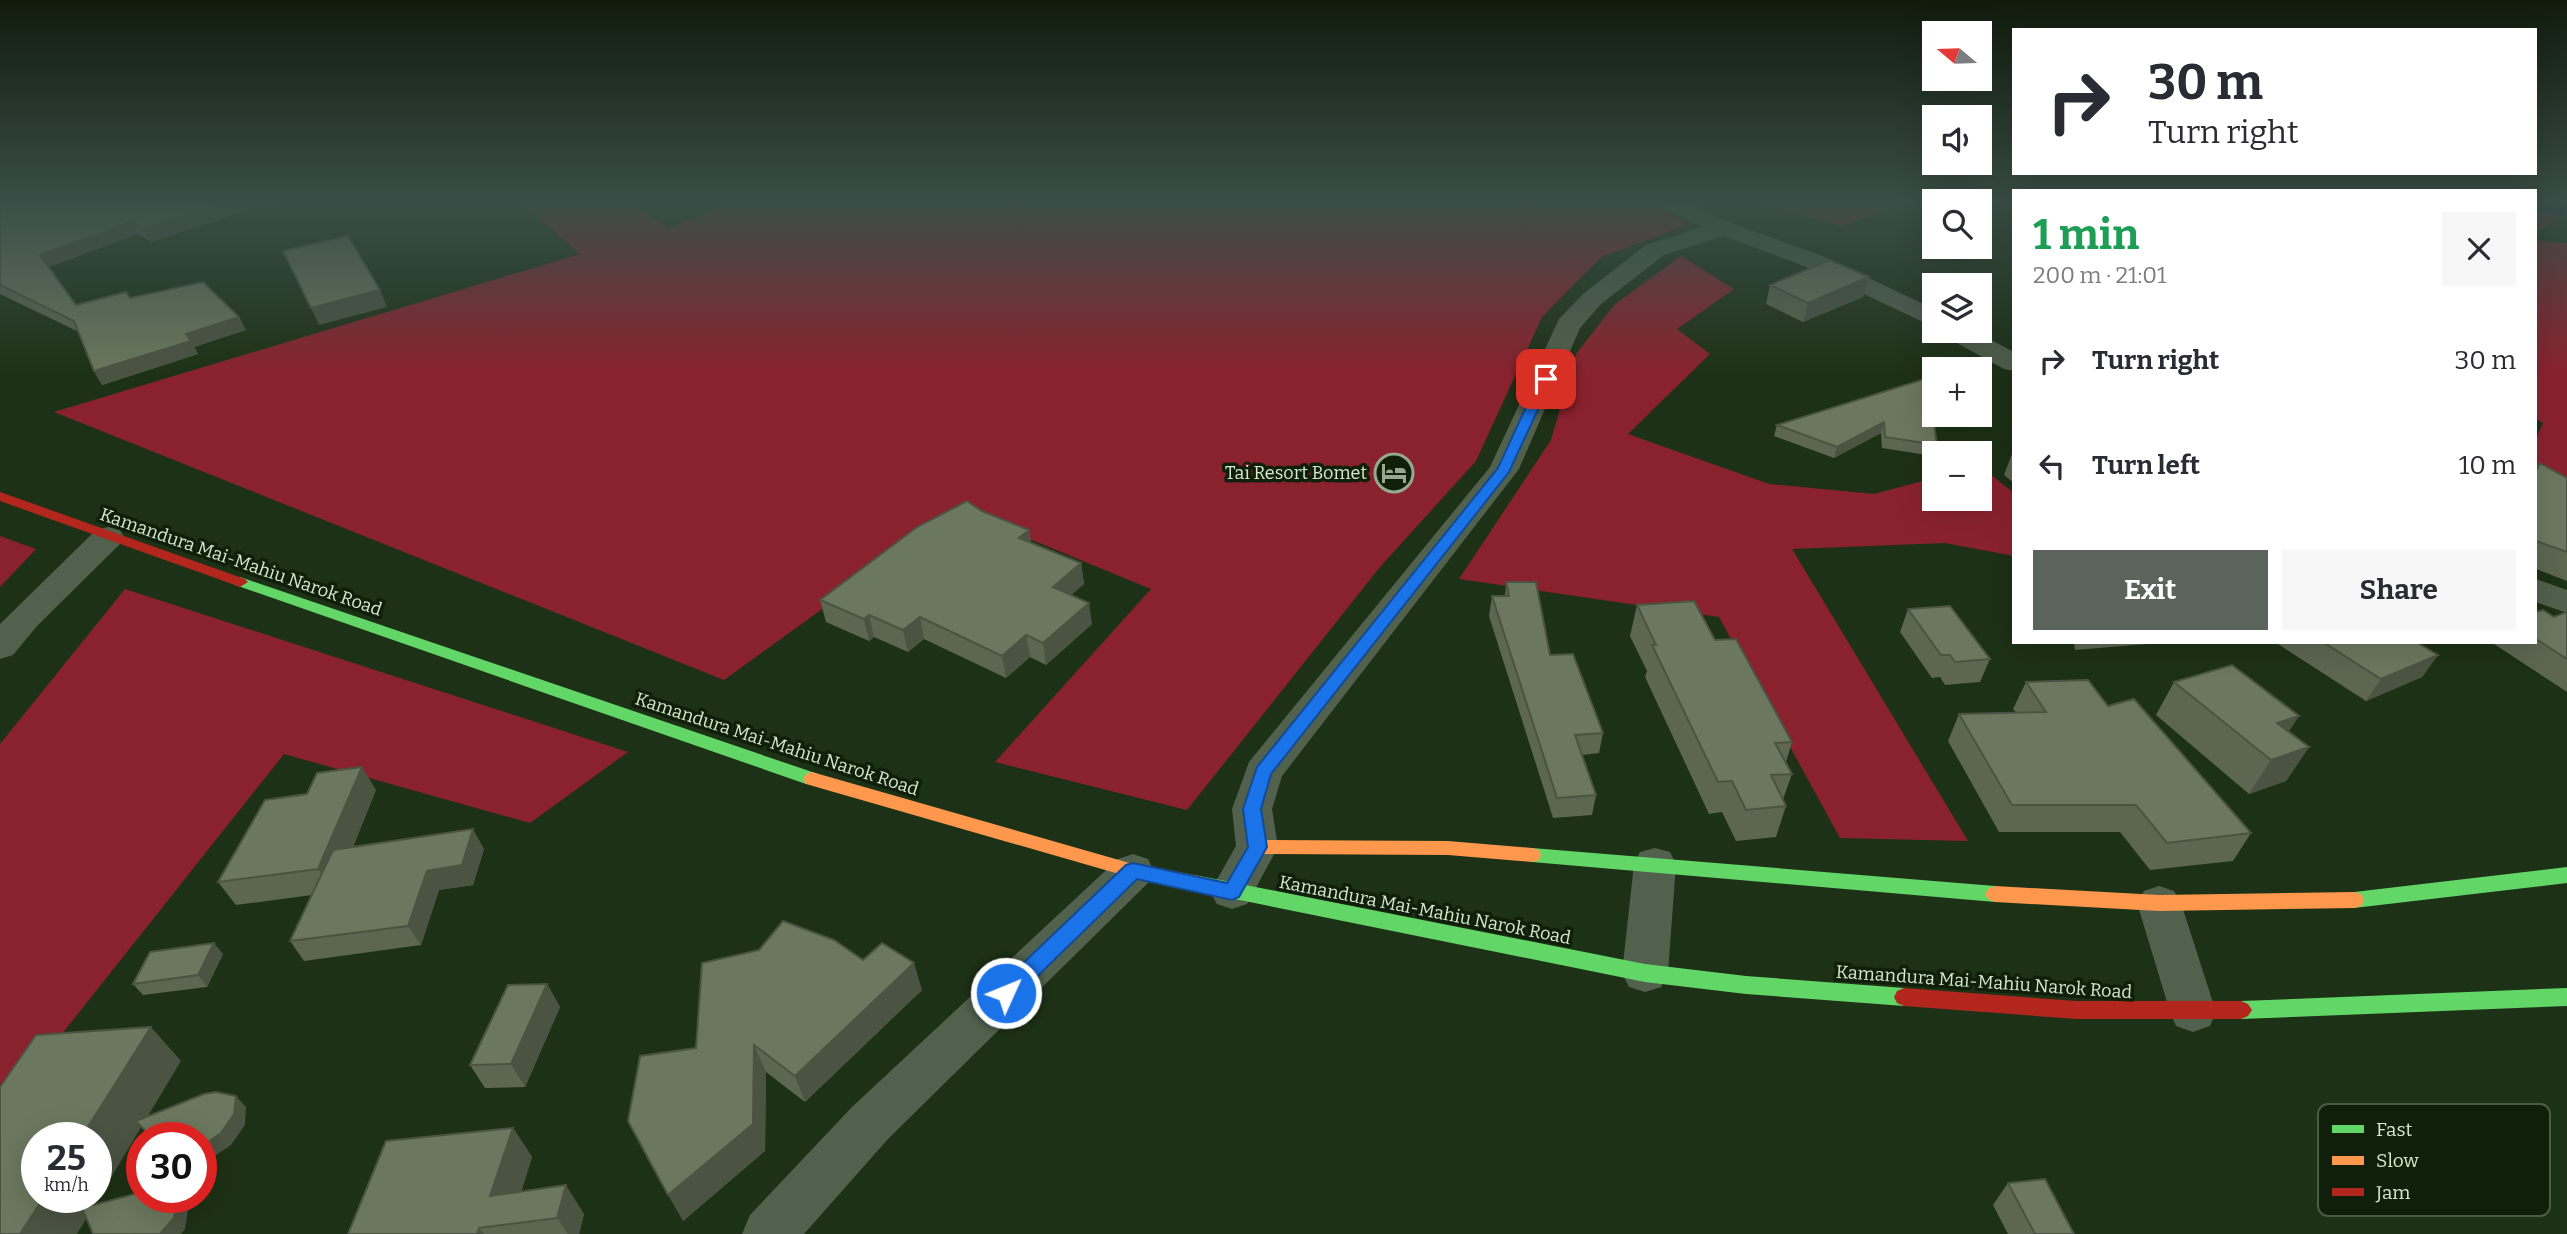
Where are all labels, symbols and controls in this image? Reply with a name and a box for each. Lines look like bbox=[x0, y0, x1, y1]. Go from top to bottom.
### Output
north arrow bbox=[1922, 21, 1992, 91]
map controls bbox=[1922, 21, 1992, 511]
text: 30 m bbox=[2148, 53, 2263, 112]
icon: right bbox=[2033, 56, 2124, 147]
button: sound bbox=[1922, 105, 1992, 175]
text: Turn right bbox=[2148, 113, 2299, 151]
button: search bbox=[1922, 189, 1992, 259]
text: 1 min bbox=[2033, 210, 2139, 260]
button: close bbox=[2442, 212, 2516, 286]
text: 200 m · 21:01 bbox=[2033, 261, 2166, 289]
button: layers bbox=[1922, 273, 1992, 343]
icon: right bbox=[2033, 342, 2071, 380]
text: Turn right bbox=[2092, 345, 2219, 376]
text: 30 m bbox=[2455, 345, 2516, 376]
pin bbox=[1516, 349, 1576, 409]
button: + bbox=[1922, 357, 1992, 427]
icon: arrive bbox=[1527, 360, 1565, 398]
button: − bbox=[1922, 441, 1992, 511]
icon: left bbox=[2033, 447, 2071, 485]
text: Turn left bbox=[2092, 450, 2200, 481]
text: 10 m bbox=[2459, 450, 2516, 481]
hotel icon: Tai Resort Bomet bbox=[1373, 452, 1415, 494]
place label: Tai Resort Bomet bbox=[1225, 462, 1367, 484]
street label: Kamandura Mai-Mahiu Narok Road bbox=[97, 503, 385, 621]
button: Exit bbox=[2033, 550, 2268, 630]
button: Share bbox=[2282, 550, 2516, 630]
street label: Kamandura Mai-Mahiu Narok Road bbox=[632, 688, 922, 800]
street label: Kamandura Mai-Mahiu Narok Road bbox=[1277, 871, 1573, 949]
position arrow bbox=[969, 956, 1043, 1030]
street label: Kamandura Mai-Mahiu Narok Road bbox=[1835, 961, 2133, 1003]
legend bbox=[2318, 1104, 2550, 1216]
text: Fast bbox=[2376, 1118, 2413, 1141]
speed limit sign: 30 bbox=[126, 1122, 217, 1213]
text: 25 bbox=[47, 1137, 86, 1179]
text: Slow bbox=[2376, 1149, 2419, 1172]
text: km/h bbox=[44, 1174, 89, 1196]
text: Jam bbox=[2375, 1181, 2410, 1204]

